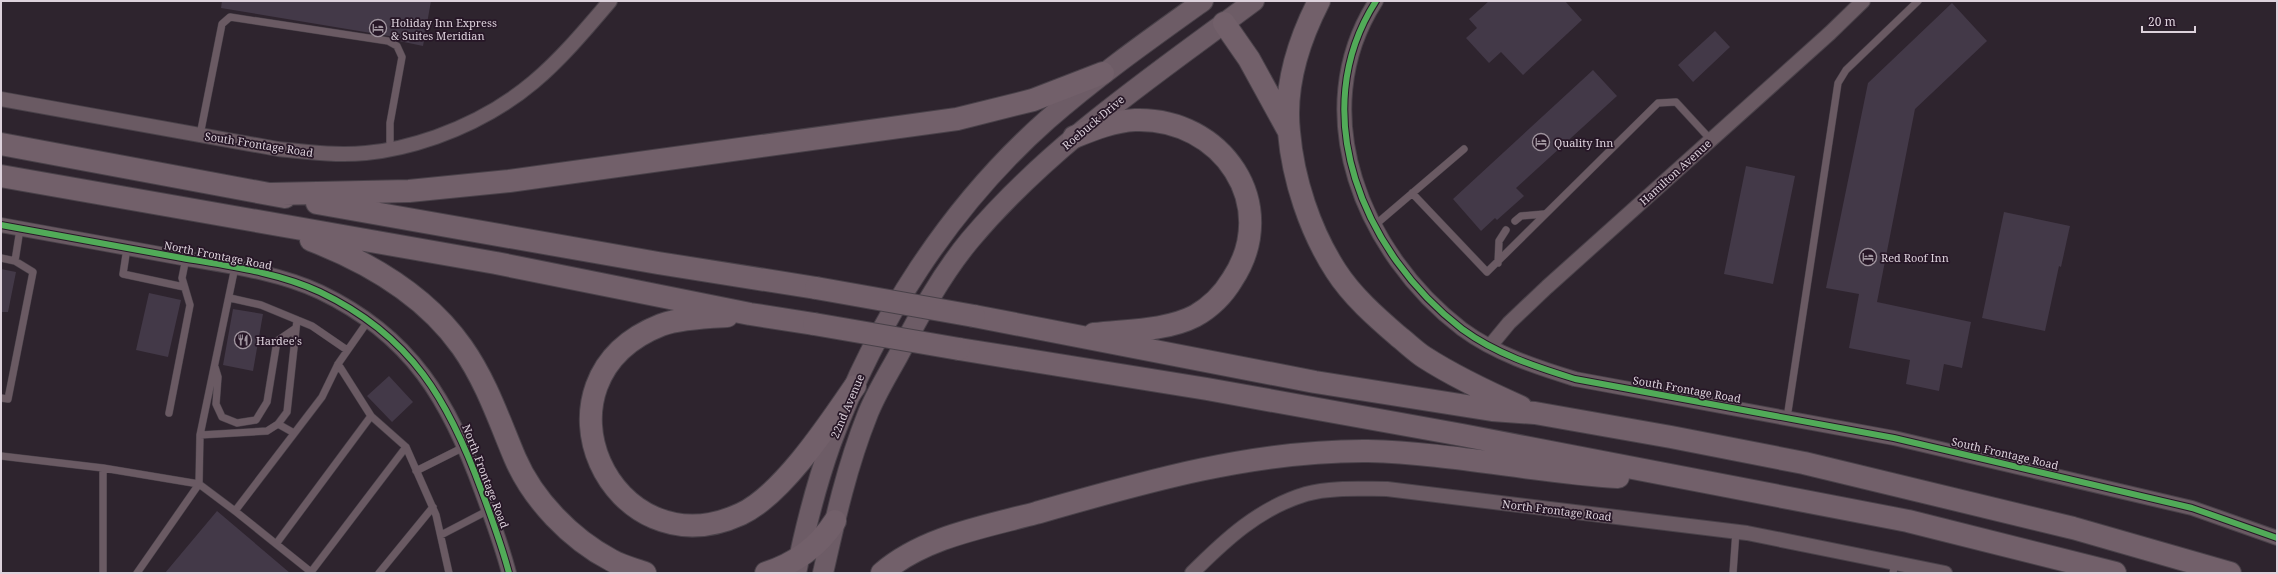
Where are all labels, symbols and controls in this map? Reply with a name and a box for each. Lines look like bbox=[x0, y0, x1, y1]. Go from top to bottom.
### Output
scale bar bbox=[2142, 8, 2195, 34]
text: 20 m bbox=[2148, 13, 2176, 30]
place label: Holiday Inn Express & Suites Meridian bbox=[391, 15, 497, 43]
hotel icon: Holiday Inn Express & Suites Meridian bbox=[368, 18, 388, 38]
street label: Roebuck Drive bbox=[1059, 91, 1127, 152]
street label: South Frontage Road bbox=[204, 128, 314, 160]
hotel icon: Quality Inn bbox=[1531, 132, 1551, 152]
place label: Quality Inn bbox=[1554, 135, 1613, 150]
street label: Hamilton Avenue bbox=[1636, 136, 1714, 208]
street label: North Frontage Road bbox=[163, 237, 274, 273]
hotel icon: Red Roof Inn bbox=[1858, 247, 1878, 267]
place label: Red Roof Inn bbox=[1881, 250, 1949, 265]
restaurant icon: Hardee's bbox=[233, 330, 253, 350]
place label: Hardee's bbox=[256, 333, 302, 348]
street label: 22nd Avenue bbox=[827, 372, 867, 440]
street label: South Frontage Road bbox=[1632, 372, 1742, 406]
street label: North Frontage Road bbox=[459, 422, 513, 530]
street label: South Frontage Road bbox=[1950, 433, 2060, 473]
street label: North Frontage Road bbox=[1501, 496, 1613, 524]

